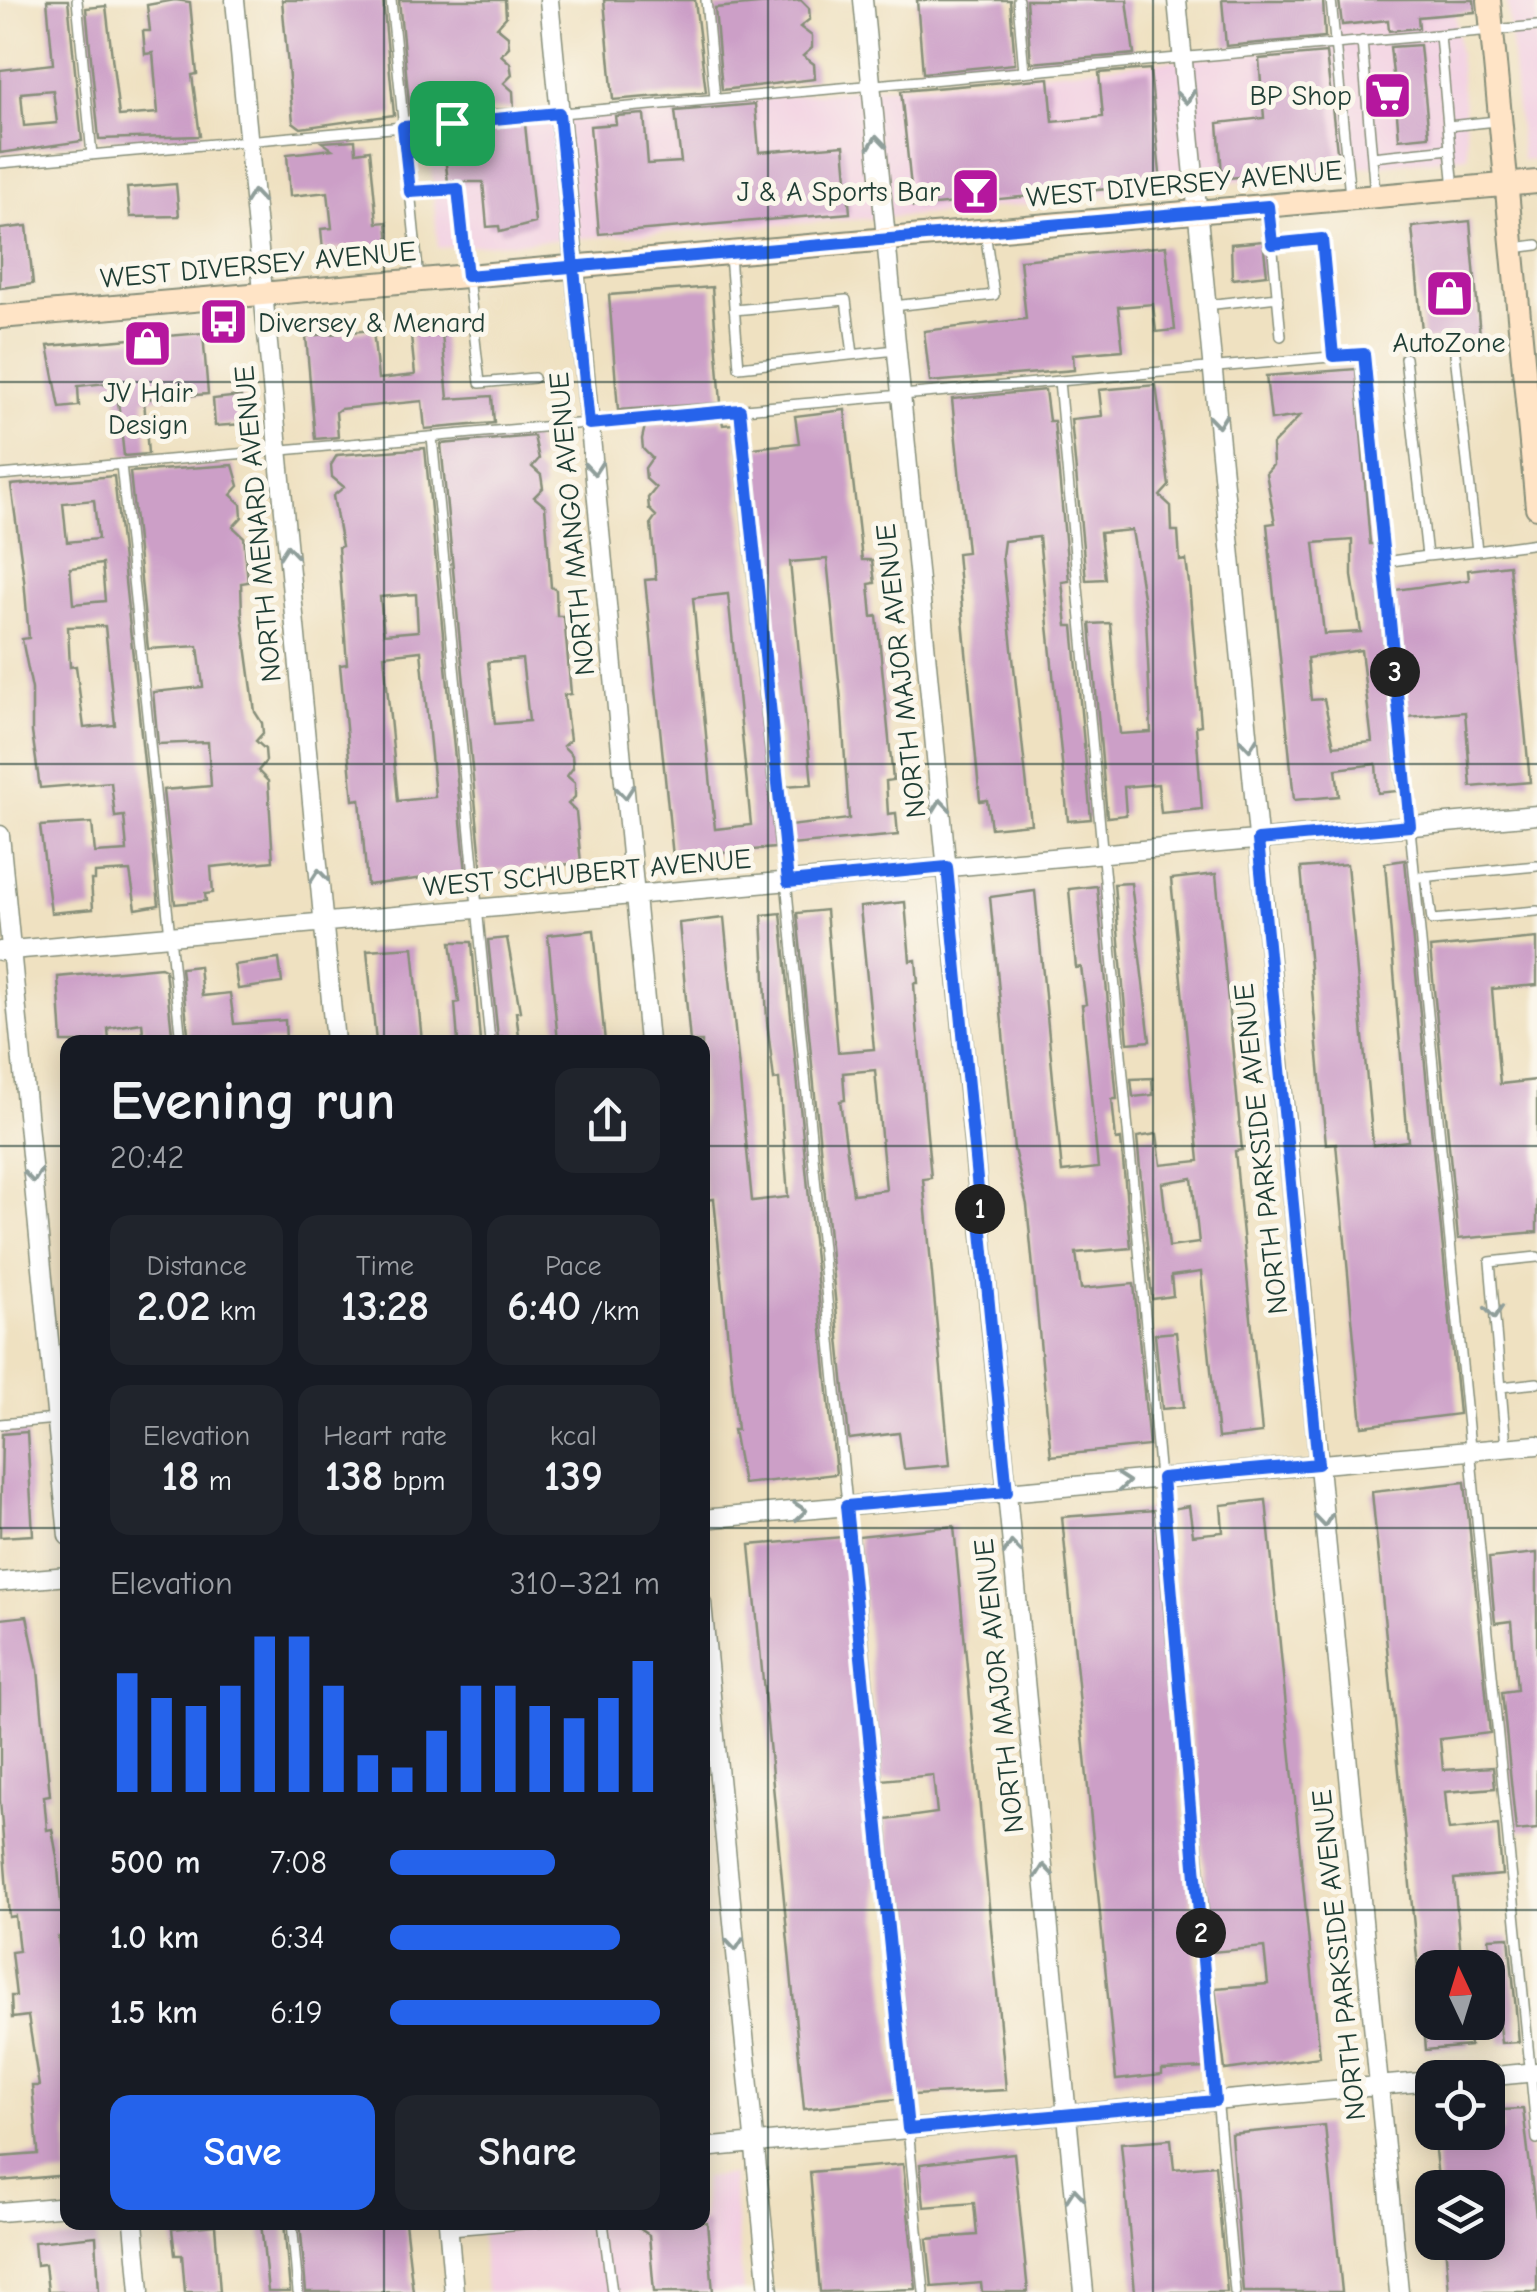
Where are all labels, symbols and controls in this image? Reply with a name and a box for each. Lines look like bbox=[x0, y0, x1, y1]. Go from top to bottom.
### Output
supermarket icon: BP Shop bbox=[1361, 69, 1413, 121]
place label: BP Shop bbox=[1249, 80, 1352, 112]
pin bbox=[410, 81, 495, 166]
one-way arrow bbox=[1175, 89, 1196, 105]
icon: arrive bbox=[425, 96, 480, 151]
one-way arrow bbox=[867, 134, 888, 150]
street label: WEST DIVERSEY AVENUE bbox=[1025, 154, 1343, 214]
bar icon: J & A Sports Bar bbox=[949, 165, 1001, 217]
place label: J & A Sports Bar bbox=[737, 176, 940, 208]
one-way arrow bbox=[243, 188, 265, 204]
street label: WEST DIVERSEY AVENUE bbox=[99, 235, 417, 295]
shop icon: AutoZone bbox=[1423, 268, 1475, 320]
bus stop icon: Diversey & Menard bbox=[197, 296, 249, 348]
place label: Diversey & Menard bbox=[258, 307, 486, 339]
shop icon: JV Hair Design bbox=[122, 318, 174, 370]
place label: AutoZone bbox=[1392, 327, 1506, 359]
street label: NORTH MENARD AVENUE bbox=[228, 364, 288, 684]
street label: NORTH MANGO AVENUE bbox=[543, 371, 601, 677]
place label: JV Hair Design bbox=[103, 377, 193, 441]
one-way arrow bbox=[1206, 413, 1228, 429]
one-way arrow bbox=[582, 461, 604, 477]
street label: NORTH MAJOR AVENUE bbox=[870, 522, 932, 820]
one-way arrow bbox=[277, 544, 299, 560]
pin: 3 bbox=[1370, 647, 1420, 697]
text: 3 bbox=[1388, 656, 1402, 688]
one-way arrow bbox=[1238, 736, 1259, 752]
one-way arrow bbox=[613, 784, 635, 800]
one-way arrow bbox=[931, 798, 952, 814]
street label: WEST SCHUBERT AVENUE bbox=[422, 843, 753, 903]
one-way arrow bbox=[308, 867, 330, 883]
street label: NORTH PARKSIDE AVENUE bbox=[1228, 982, 1294, 1316]
button: share bbox=[555, 1068, 660, 1173]
text: Evening run bbox=[110, 1069, 395, 1133]
text: 20:42 bbox=[110, 1139, 184, 1176]
one-way arrow bbox=[22, 1169, 43, 1185]
pin: 1 bbox=[955, 1184, 1005, 1234]
text: 1 bbox=[974, 1193, 986, 1225]
text: Distance bbox=[147, 1250, 247, 1282]
text: Time bbox=[356, 1250, 414, 1282]
text: Pace bbox=[545, 1250, 602, 1282]
text: 2.02 bbox=[137, 1282, 210, 1331]
text: 13:28 bbox=[341, 1282, 429, 1331]
text: 6:40 bbox=[507, 1282, 581, 1331]
text: km bbox=[210, 1295, 256, 1327]
text: /km bbox=[581, 1295, 640, 1327]
one-way arrow bbox=[1483, 1304, 1505, 1320]
text: Elevation bbox=[143, 1420, 250, 1452]
text: Heart rate bbox=[323, 1420, 447, 1452]
text: kcal bbox=[550, 1420, 597, 1452]
text: 18 bbox=[161, 1452, 199, 1501]
text: 138 bbox=[324, 1452, 383, 1501]
text: 139 bbox=[544, 1452, 603, 1501]
text: m bbox=[199, 1465, 232, 1497]
text: bpm bbox=[383, 1465, 446, 1497]
one-way arrow bbox=[1116, 1471, 1132, 1493]
one-way arrow bbox=[792, 1500, 808, 1522]
one-way arrow bbox=[1313, 1513, 1334, 1529]
street label: NORTH MAJOR AVENUE bbox=[968, 1537, 1030, 1835]
one-way arrow bbox=[1002, 1540, 1024, 1556]
text: Elevation bbox=[110, 1565, 233, 1602]
text: 310–321 m bbox=[510, 1565, 660, 1602]
street label: NORTH PARKSIDE AVENUE bbox=[1306, 1788, 1372, 2122]
text: 500 m bbox=[110, 1844, 200, 1881]
text: 7:08 bbox=[270, 1844, 327, 1881]
one-way arrow bbox=[1033, 1863, 1055, 1879]
pin: 2 bbox=[1176, 1908, 1226, 1958]
text: 2 bbox=[1194, 1917, 1208, 1949]
text: 1.0 km bbox=[110, 1919, 199, 1956]
text: 6:34 bbox=[270, 1919, 325, 1956]
one-way arrow bbox=[724, 1936, 746, 1952]
north arrow bbox=[1415, 1950, 1505, 2040]
map controls bbox=[1415, 1950, 1505, 2260]
text: 1.5 km bbox=[110, 1994, 198, 2031]
text: 6:19 bbox=[270, 1994, 323, 2031]
button: locate bbox=[1415, 2060, 1505, 2150]
button: Save bbox=[110, 2095, 375, 2210]
button: Share bbox=[395, 2095, 660, 2210]
button: layers bbox=[1415, 2170, 1505, 2260]
one-way arrow bbox=[1064, 2187, 1086, 2203]

